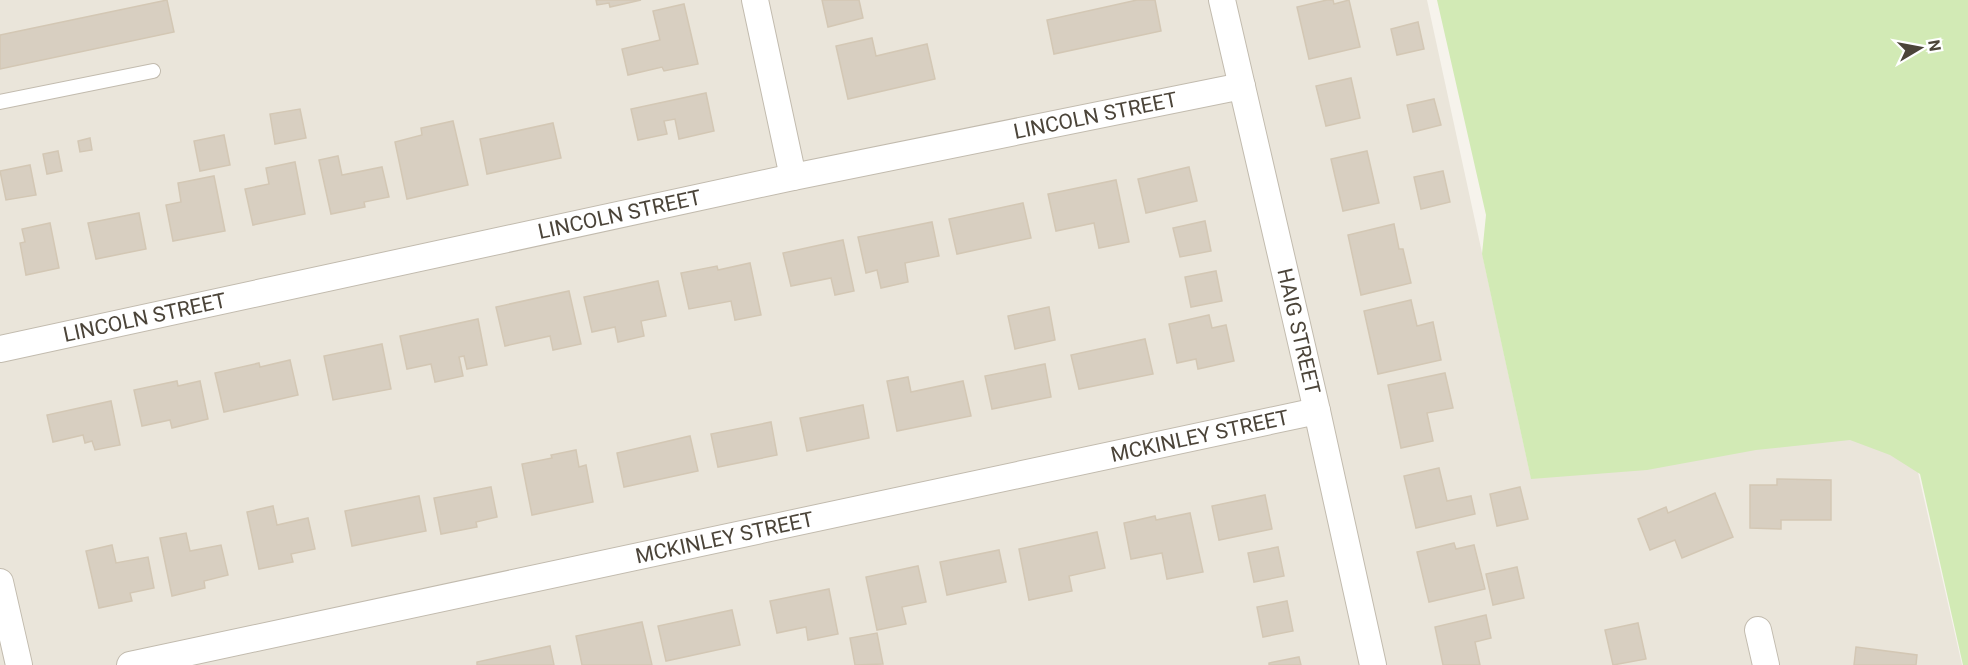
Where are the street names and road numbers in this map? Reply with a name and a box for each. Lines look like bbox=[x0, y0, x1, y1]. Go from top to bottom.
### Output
street label: LINCOLN STREET bbox=[1012, 87, 1180, 144]
street label: LINCOLN STREET bbox=[536, 185, 704, 244]
street label: HAIG STREET bbox=[1272, 266, 1325, 397]
street label: LINCOLN STREET bbox=[61, 288, 229, 347]
street label: MCKINLEY STREET bbox=[1108, 405, 1292, 467]
street label: MCKINLEY STREET bbox=[633, 507, 816, 569]

